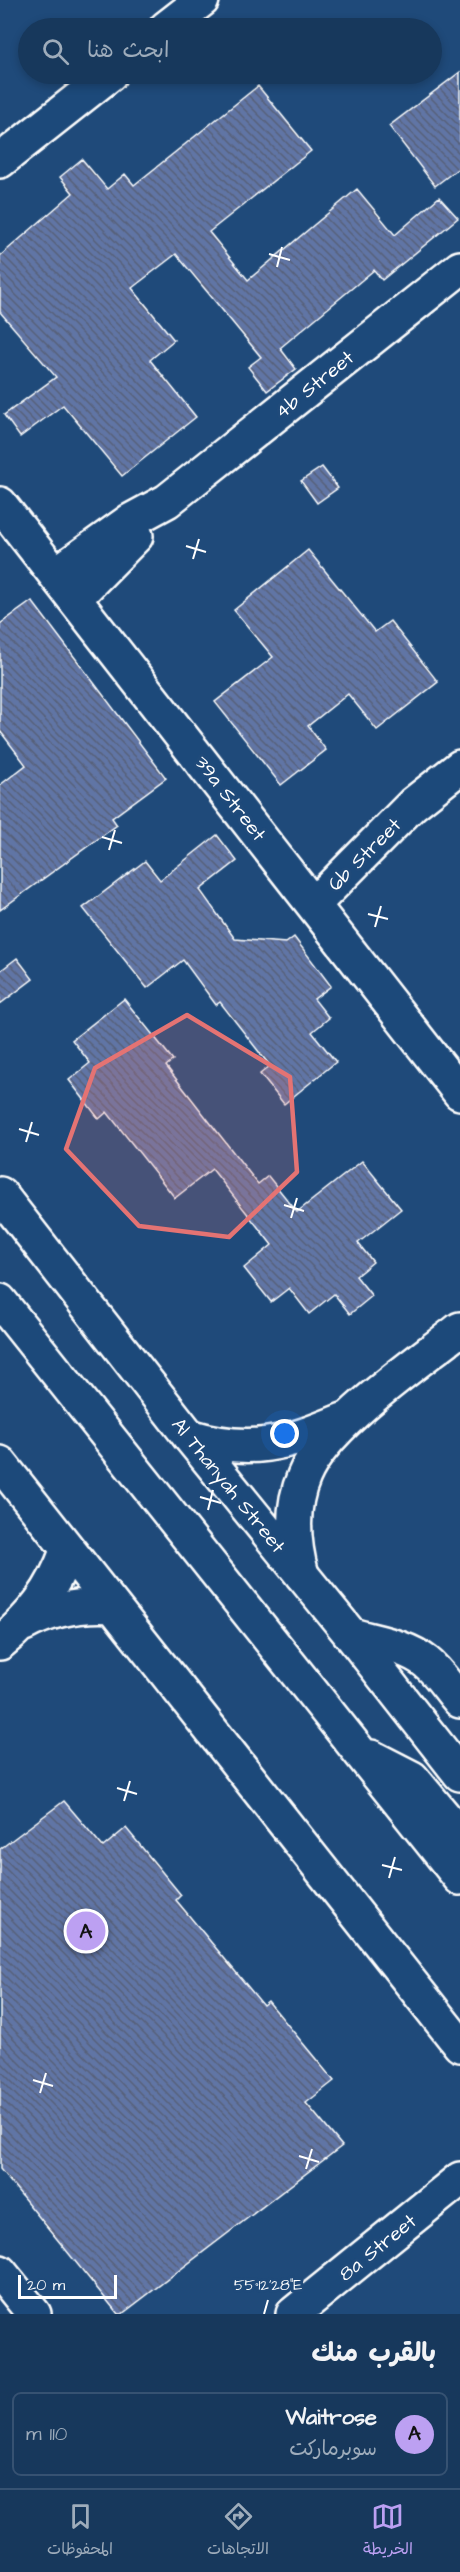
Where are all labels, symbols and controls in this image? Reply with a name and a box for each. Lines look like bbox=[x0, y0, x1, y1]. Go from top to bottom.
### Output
search box bbox=[18, 18, 442, 84]
icon: search bbox=[39, 35, 72, 68]
text: ابحث هنا bbox=[87, 35, 169, 66]
street label: 4b Street bbox=[269, 344, 360, 425]
street label: 39a Street bbox=[188, 750, 272, 847]
street label: 6b Street bbox=[322, 812, 408, 898]
street label: Al Thanyah Street bbox=[164, 1412, 292, 1560]
your location bbox=[270, 1419, 299, 1448]
pin: A bbox=[66, 1908, 106, 1954]
street label: 8a Street bbox=[333, 2208, 423, 2288]
scale bar bbox=[18, 2272, 117, 2300]
text: 20 m bbox=[27, 2274, 65, 2296]
text: 55°12'28"E bbox=[234, 2275, 302, 2296]
text: بالقرب منك bbox=[312, 2335, 436, 2371]
text: Waitrose bbox=[285, 2402, 377, 2433]
text: 110 m bbox=[26, 2420, 67, 2448]
text: A bbox=[408, 2420, 421, 2448]
text: سوبرماركت bbox=[289, 2435, 377, 2463]
tab: المحفوظات bbox=[47, 2500, 113, 2563]
tab: الاتجاهات bbox=[207, 2500, 269, 2563]
tab: الخريطة bbox=[363, 2500, 413, 2563]

